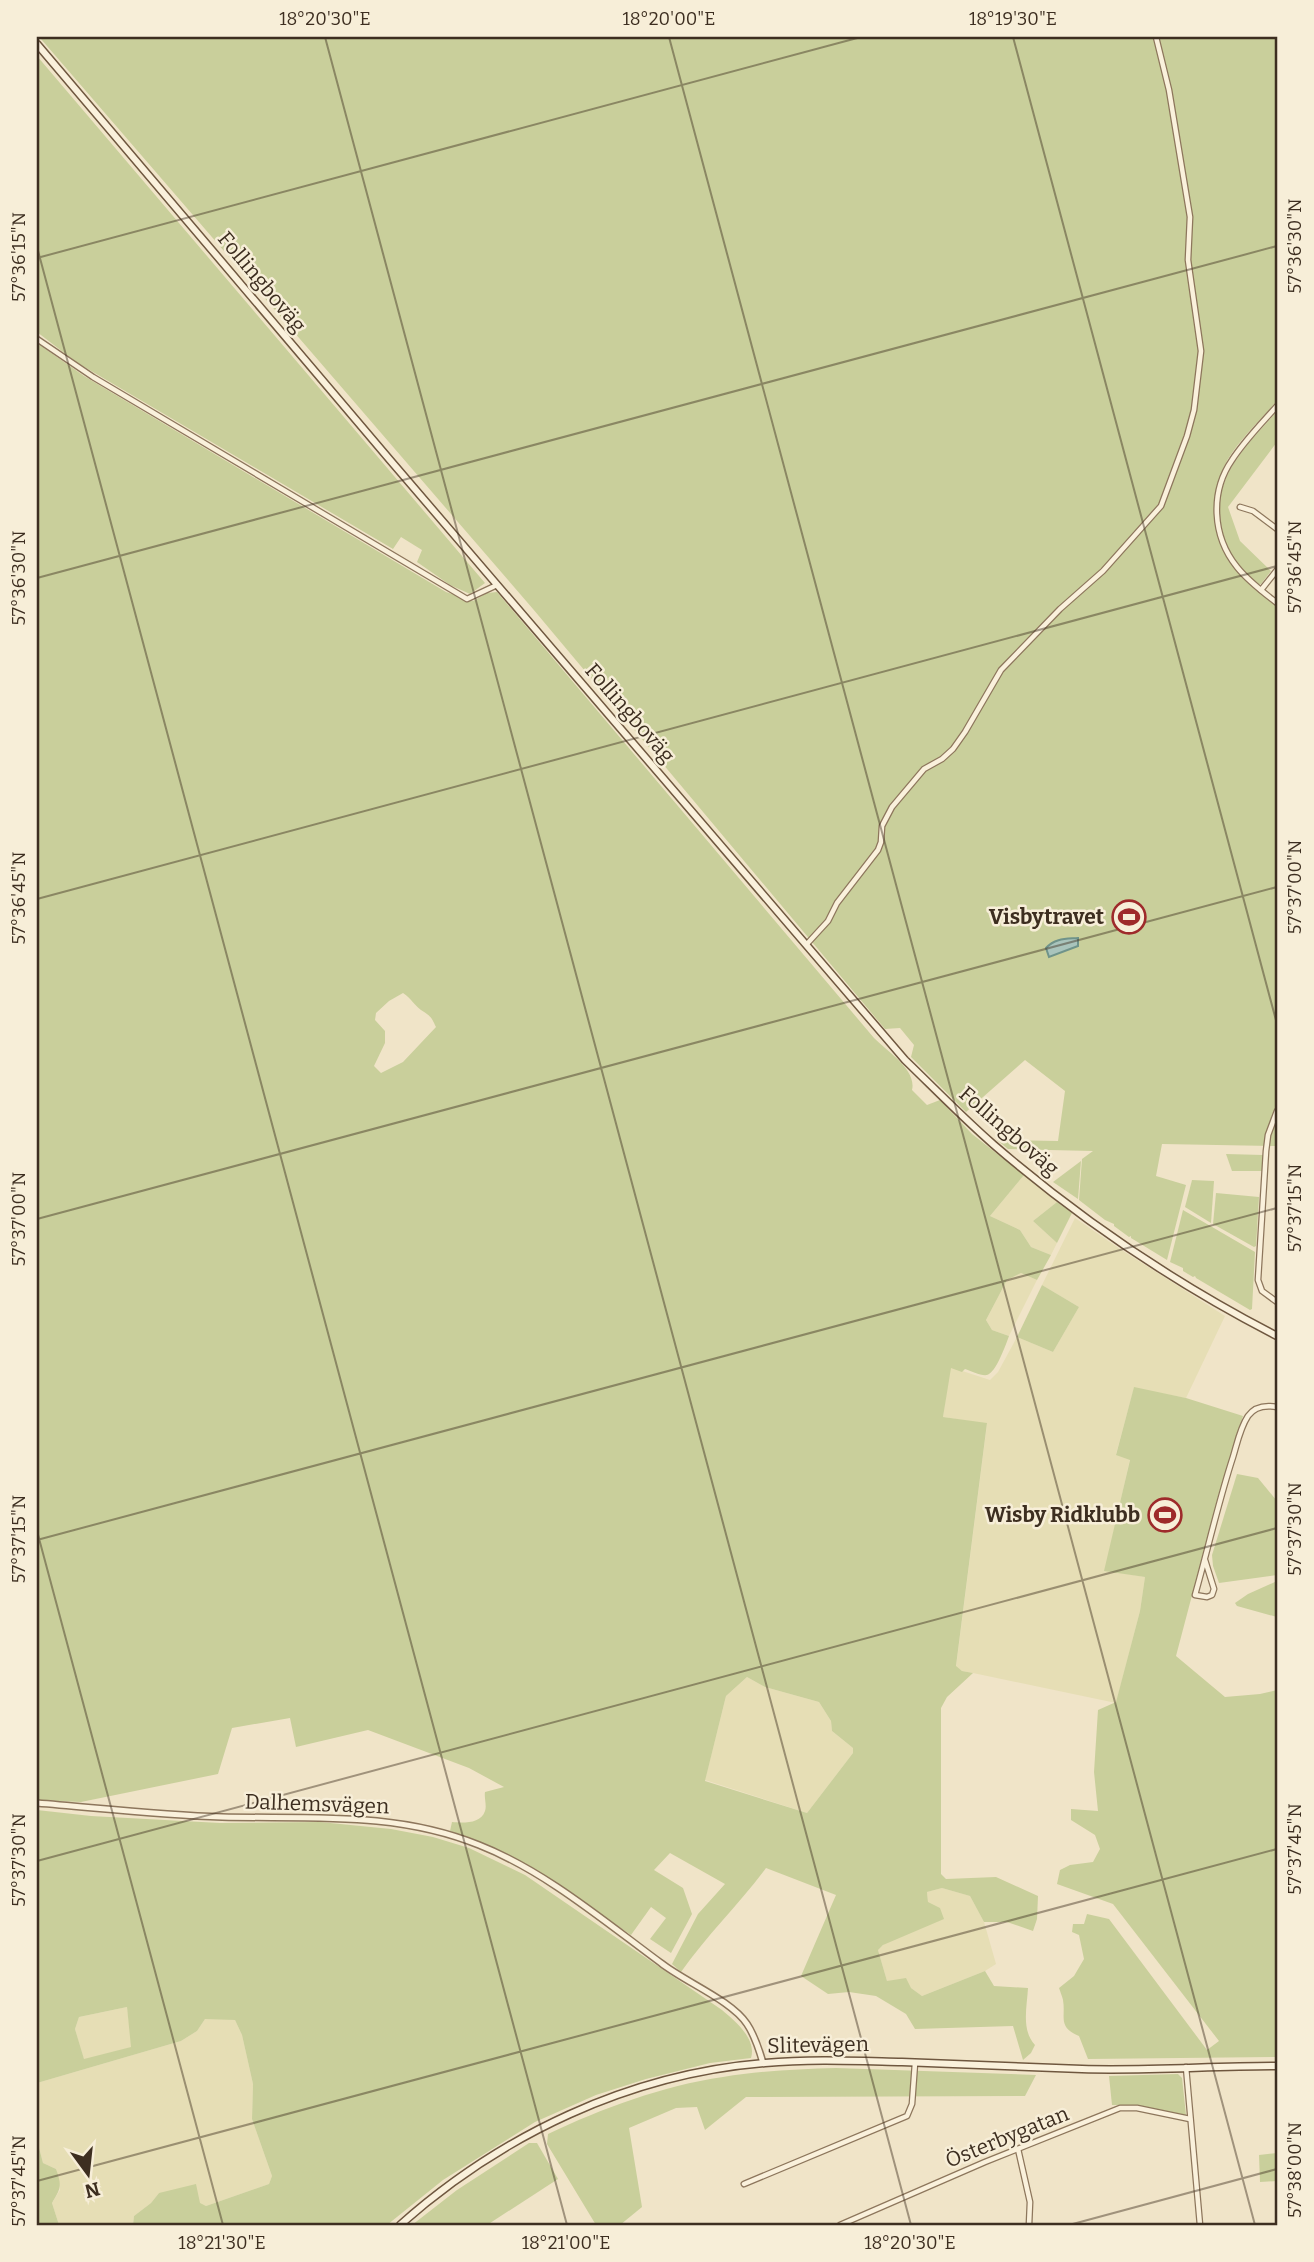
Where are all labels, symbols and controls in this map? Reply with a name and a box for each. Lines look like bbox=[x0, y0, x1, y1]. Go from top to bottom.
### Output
text: 18°20'30"E bbox=[279, 8, 371, 30]
text: 18°20'00"E bbox=[623, 8, 715, 30]
text: 18°19'30"E bbox=[969, 8, 1057, 30]
text: 57°36'30"N bbox=[1284, 199, 1306, 293]
text: 57°36'15"N bbox=[8, 212, 30, 302]
street label: Follingboväg bbox=[212, 226, 312, 338]
text: 57°36'45"N bbox=[1284, 520, 1306, 614]
text: 57°36'30"N bbox=[8, 531, 30, 625]
street label: Follingboväg bbox=[580, 658, 681, 768]
text: 57°37'00"N bbox=[1284, 840, 1306, 934]
text: 57°36'45"N bbox=[8, 851, 30, 945]
sports icon: Visbytravet bbox=[1110, 898, 1148, 936]
place label: Visbytravet bbox=[989, 904, 1105, 930]
street label: Follingboväg bbox=[954, 1081, 1064, 1182]
text: 57°37'15"N bbox=[1284, 1164, 1306, 1252]
text: 57°37'00"N bbox=[8, 1172, 30, 1266]
text: 57°37'30"N bbox=[1284, 1482, 1306, 1576]
text: 57°37'15"N bbox=[8, 1495, 30, 1583]
sports icon: Wisby Ridklubb bbox=[1146, 1496, 1184, 1534]
place label: Wisby Ridklubb bbox=[985, 1502, 1140, 1528]
street label: Dalhemsvägen bbox=[244, 1788, 390, 1820]
text: 57°37'45"N bbox=[1284, 1803, 1306, 1895]
text: 57°37'30"N bbox=[8, 1813, 30, 1907]
street label: Slitevägen bbox=[767, 2031, 869, 2059]
street label: Österbygatan bbox=[941, 2100, 1073, 2174]
text: 57°38'00"N bbox=[1284, 2122, 1306, 2218]
text: 57°37'45"N bbox=[8, 2135, 30, 2227]
north arrow bbox=[52, 2140, 122, 2210]
text: N bbox=[82, 2177, 102, 2203]
text: 18°21'30"E bbox=[178, 2232, 266, 2254]
text: 18°21'00"E bbox=[522, 2232, 610, 2254]
text: 18°20'30"E bbox=[864, 2232, 956, 2254]

